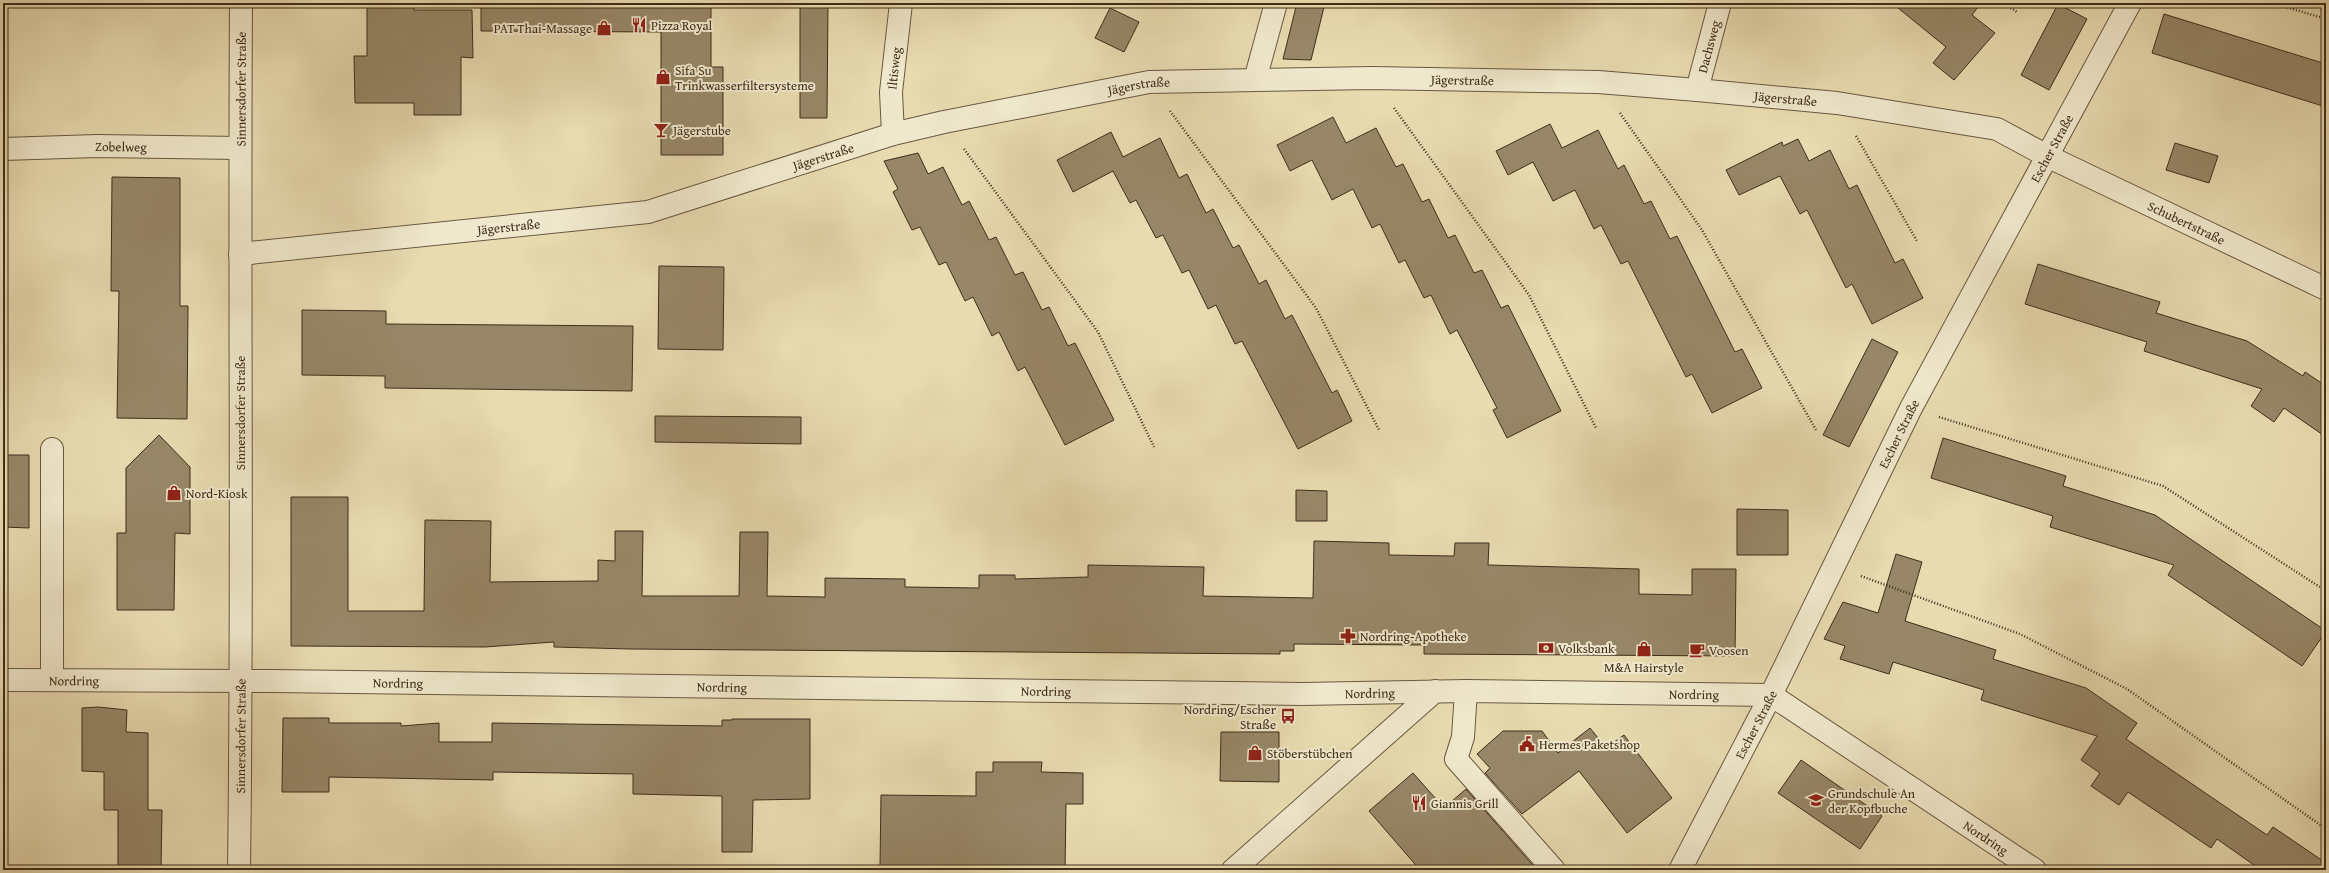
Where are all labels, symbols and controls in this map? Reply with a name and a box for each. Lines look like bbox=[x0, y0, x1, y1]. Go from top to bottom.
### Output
restaurant icon: Pizza Royal bbox=[630, 16, 648, 34]
place label: Pizza Royal bbox=[651, 16, 713, 35]
street label: Dachsweg bbox=[1692, 18, 1725, 75]
place label: PAT Thai-Massage bbox=[494, 19, 592, 38]
shop icon: PAT Thai-Massage bbox=[595, 19, 613, 37]
street label: Sinnersdorfer Straße bbox=[231, 32, 250, 146]
street label: Iltisweg bbox=[882, 45, 906, 90]
place label: Sifa Su Trinkwasserfiltersysteme bbox=[675, 61, 814, 95]
shop icon: Sifa Su Trinkwasserfiltersysteme bbox=[654, 68, 672, 86]
street label: Jägerstraße bbox=[1429, 70, 1494, 90]
street label: Jägerstraße bbox=[1104, 72, 1170, 100]
street label: Jägerstraße bbox=[1751, 86, 1818, 111]
street label: Escher Straße bbox=[2025, 111, 2078, 186]
bar icon: Jägerstube bbox=[652, 121, 670, 139]
place label: Jägerstube bbox=[671, 121, 731, 140]
street label: Zobelweg bbox=[95, 136, 147, 156]
street label: Jägerstraße bbox=[788, 138, 856, 175]
street label: Schubertstraße bbox=[2145, 196, 2229, 249]
street label: Jägerstraße bbox=[474, 214, 541, 239]
street label: Sinnersdorfer Straße bbox=[231, 356, 250, 470]
street label: Escher Straße bbox=[1873, 396, 1924, 472]
shop icon: Nord-Kiosk bbox=[165, 484, 183, 502]
place label: Nord-Kiosk bbox=[186, 484, 248, 503]
pharmacy icon: Nordring-Apotheke bbox=[1339, 627, 1357, 645]
place label: Nordring-Apotheke bbox=[1360, 627, 1467, 646]
bank icon: Volksbank bbox=[1537, 639, 1555, 657]
place label: Volksbank bbox=[1558, 639, 1615, 658]
shop icon: M&A Hairstyle bbox=[1635, 640, 1653, 658]
cafe icon: Voosen bbox=[1688, 641, 1706, 659]
place label: Voosen bbox=[1709, 641, 1749, 660]
place label: M&A Hairstyle bbox=[1604, 658, 1684, 677]
street label: Nordring bbox=[49, 671, 100, 690]
street label: Nordring bbox=[373, 673, 424, 692]
street label: Nordring bbox=[697, 677, 748, 697]
street label: Sinnersdorfer Straße bbox=[230, 679, 250, 794]
street label: Nordring bbox=[1021, 681, 1072, 701]
street label: Nordring bbox=[1345, 683, 1396, 703]
street label: Nordring bbox=[1669, 684, 1720, 704]
street label: Escher Straße bbox=[1730, 687, 1781, 762]
place label: Nordring/Escher Straße bbox=[1184, 700, 1277, 734]
bus stop icon: Nordring/Escher Straße bbox=[1279, 707, 1297, 725]
public building icon: Hermes Paketshop bbox=[1518, 735, 1536, 753]
place label: Hermes Paketshop bbox=[1539, 735, 1640, 754]
shop icon: Stöberstübchen bbox=[1246, 744, 1264, 762]
place label: Stöberstübchen bbox=[1267, 744, 1353, 763]
place label: Grundschule An der Kopfbuche bbox=[1828, 784, 1916, 818]
school or university icon: Grundschule An der Kopfbuche bbox=[1807, 791, 1825, 809]
restaurant icon: Giannis Grill bbox=[1410, 794, 1428, 812]
place label: Giannis Grill bbox=[1431, 794, 1499, 813]
street label: Nordring bbox=[1960, 816, 2013, 860]

